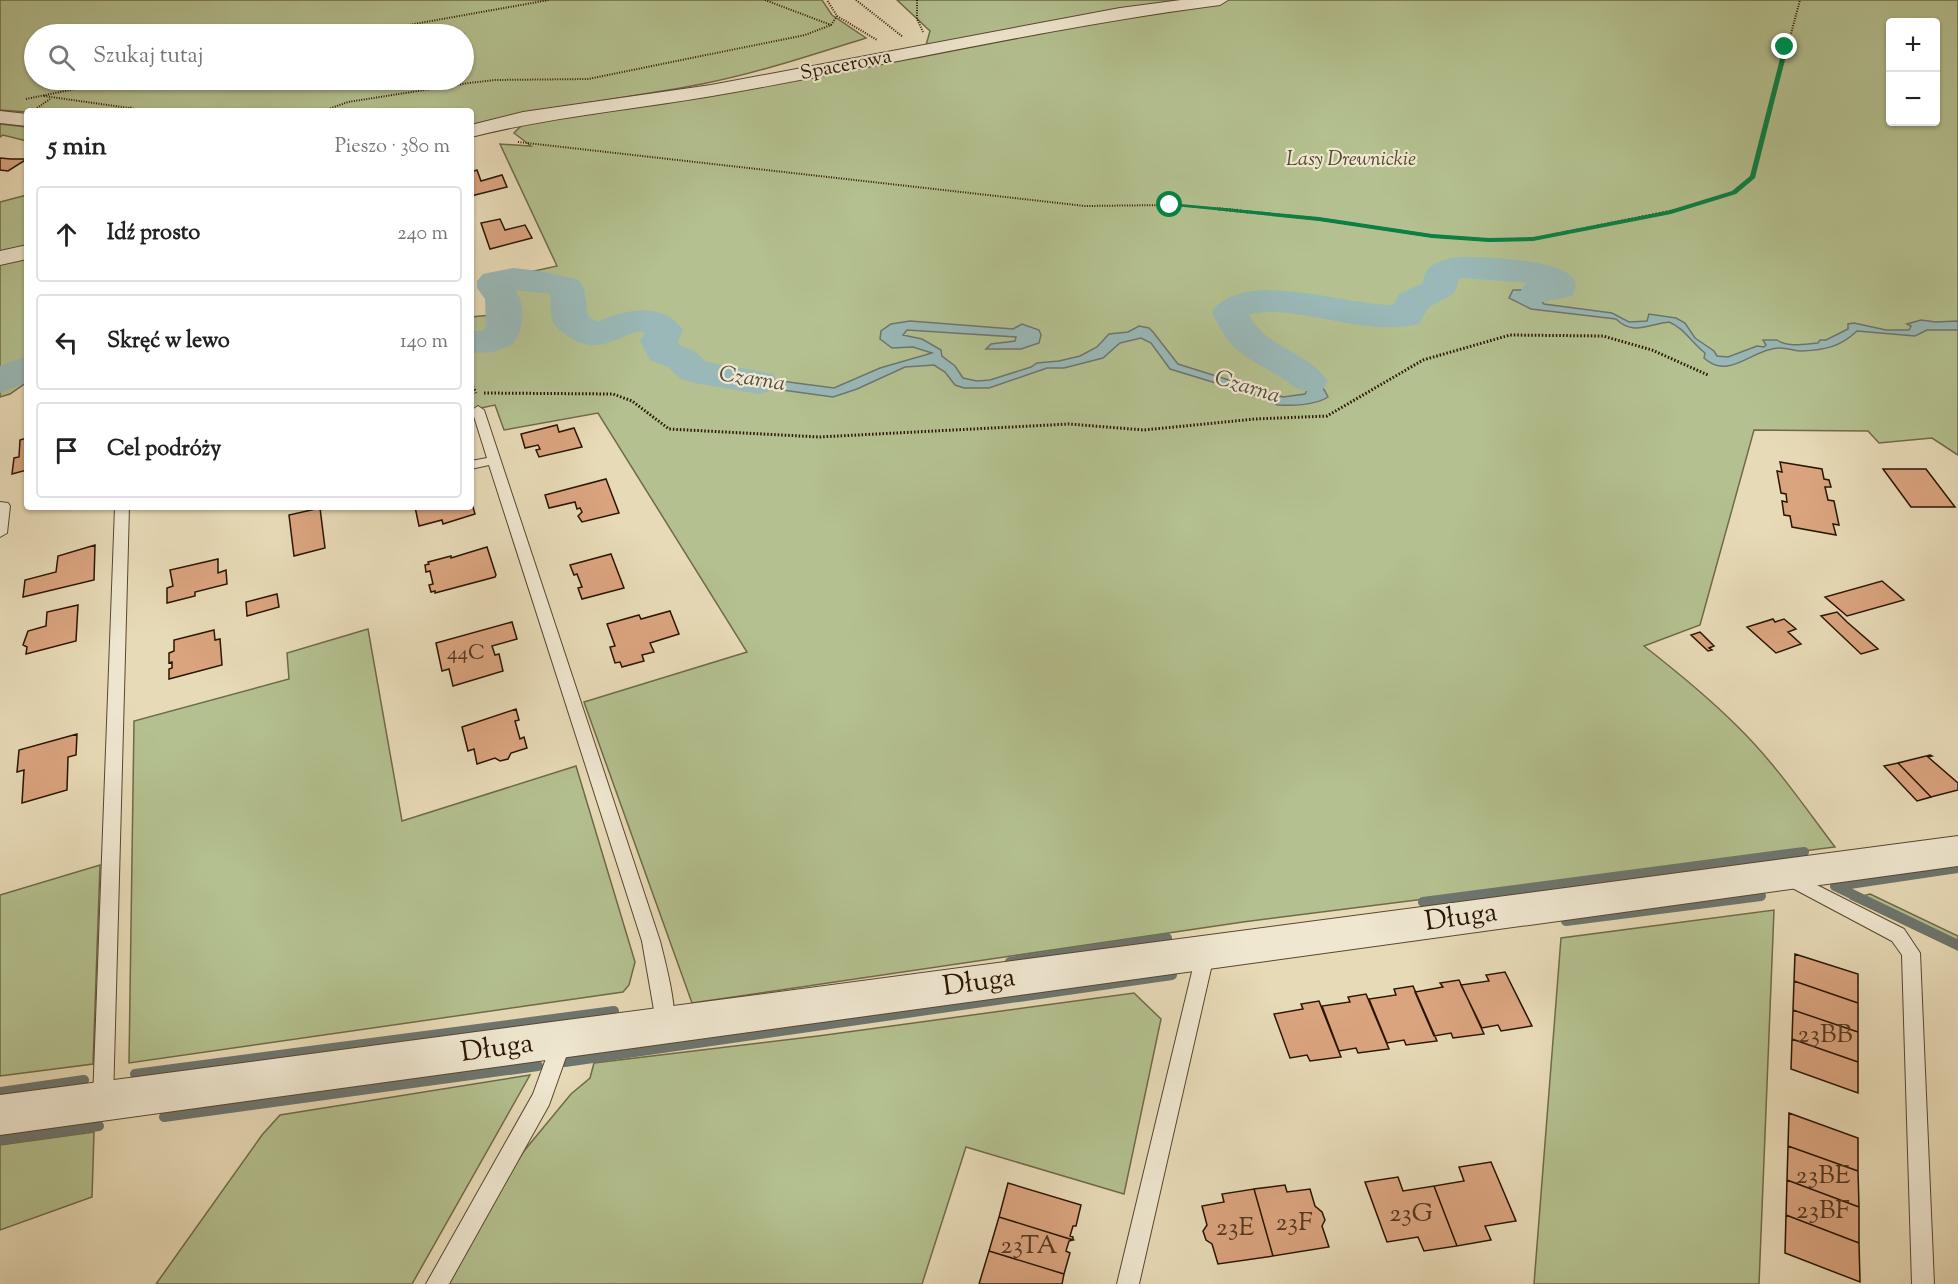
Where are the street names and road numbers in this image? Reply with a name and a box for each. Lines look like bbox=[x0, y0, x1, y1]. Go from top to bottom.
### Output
street label: Spacerowa bbox=[798, 43, 894, 89]
street label: Długa bbox=[1422, 893, 1500, 943]
street label: Długa bbox=[940, 958, 1018, 1008]
street label: Długa bbox=[458, 1024, 536, 1074]

